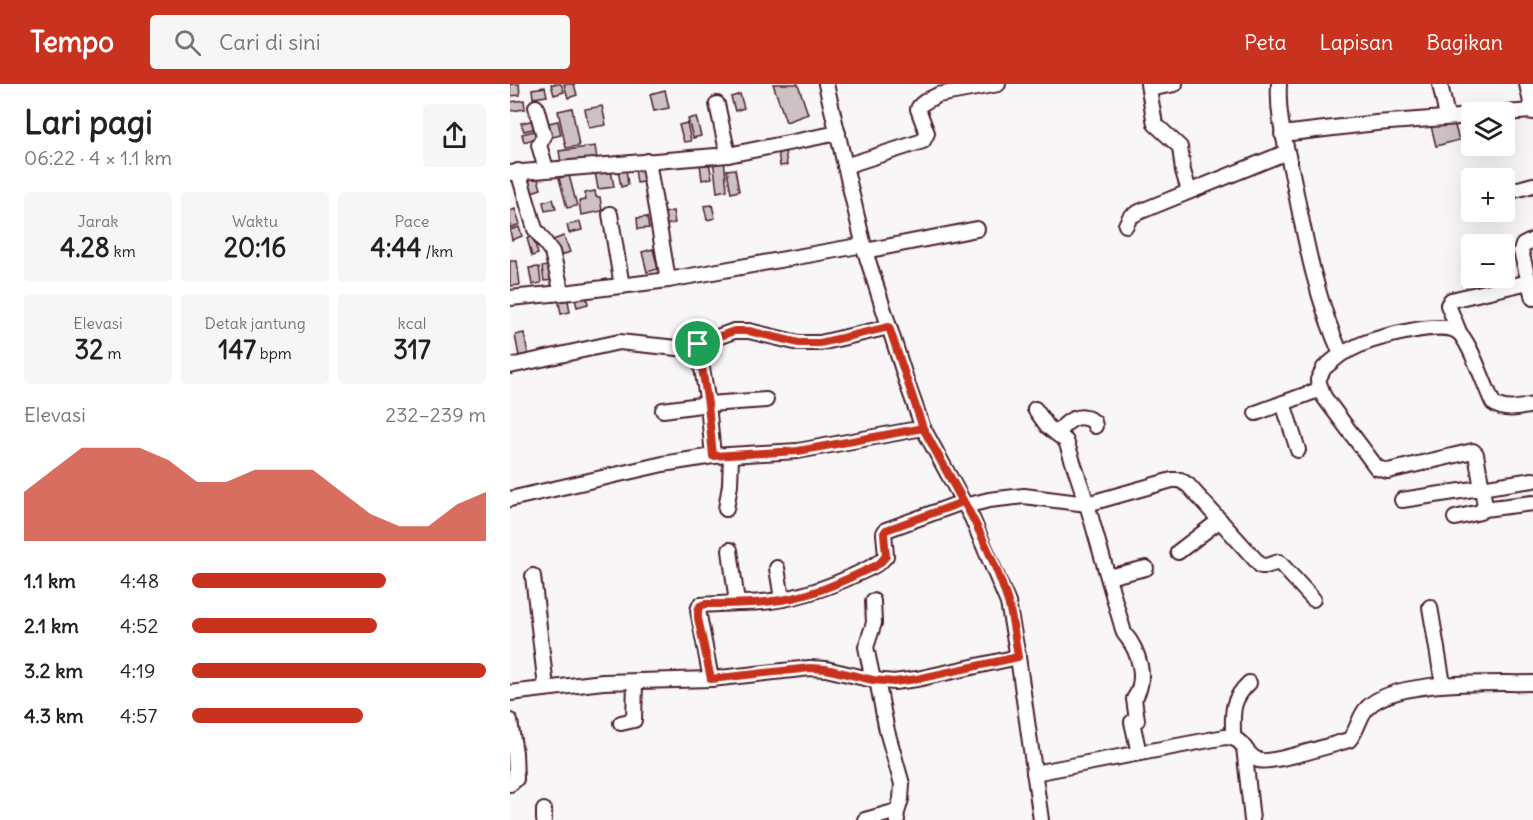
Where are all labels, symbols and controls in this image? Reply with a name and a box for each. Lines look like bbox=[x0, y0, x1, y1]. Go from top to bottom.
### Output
search box bbox=[150, 15, 570, 69]
text: Tempo bbox=[30, 24, 114, 60]
icon: search bbox=[171, 26, 204, 59]
text: Cari di sini bbox=[219, 28, 321, 56]
text: Peta bbox=[1244, 29, 1287, 56]
text: Lapisan bbox=[1320, 29, 1393, 56]
text: Bagikan bbox=[1426, 29, 1503, 56]
text: Lari pagi bbox=[24, 101, 153, 143]
map controls bbox=[1461, 102, 1515, 288]
button: layers bbox=[1461, 102, 1515, 156]
button: share bbox=[423, 104, 486, 167]
text: 06:22 · 4 × 1.1 km bbox=[24, 145, 172, 170]
button: + bbox=[1461, 168, 1515, 222]
text: Jarak bbox=[78, 211, 118, 231]
text: Waktu bbox=[232, 211, 278, 231]
text: Pace bbox=[395, 211, 429, 231]
text: 4.28 bbox=[60, 231, 110, 264]
text: 20:16 bbox=[224, 231, 286, 264]
text: 4:44 bbox=[371, 231, 422, 264]
button: − bbox=[1461, 234, 1515, 288]
text: km bbox=[110, 241, 136, 261]
text: /km bbox=[422, 241, 453, 261]
text: Elevasi bbox=[73, 313, 123, 333]
text: Detak jantung bbox=[204, 313, 306, 333]
text: kcal bbox=[398, 313, 426, 333]
pin bbox=[672, 318, 723, 369]
icon: arrive bbox=[681, 327, 714, 360]
text: 32 bbox=[75, 333, 104, 366]
text: 147 bbox=[218, 333, 256, 366]
text: 317 bbox=[393, 333, 431, 366]
text: m bbox=[104, 343, 121, 363]
text: bpm bbox=[256, 343, 292, 363]
text: Elevasi bbox=[24, 402, 86, 427]
text: 232–239 m bbox=[385, 402, 486, 427]
text: 1.1 km bbox=[24, 568, 76, 593]
text: 4:48 bbox=[120, 568, 159, 593]
text: 2.1 km bbox=[24, 613, 79, 638]
text: 4:52 bbox=[120, 613, 159, 638]
text: 3.2 km bbox=[24, 658, 83, 683]
text: 4:19 bbox=[120, 658, 156, 683]
text: 4.3 km bbox=[24, 703, 84, 728]
text: 4:57 bbox=[120, 703, 157, 728]

